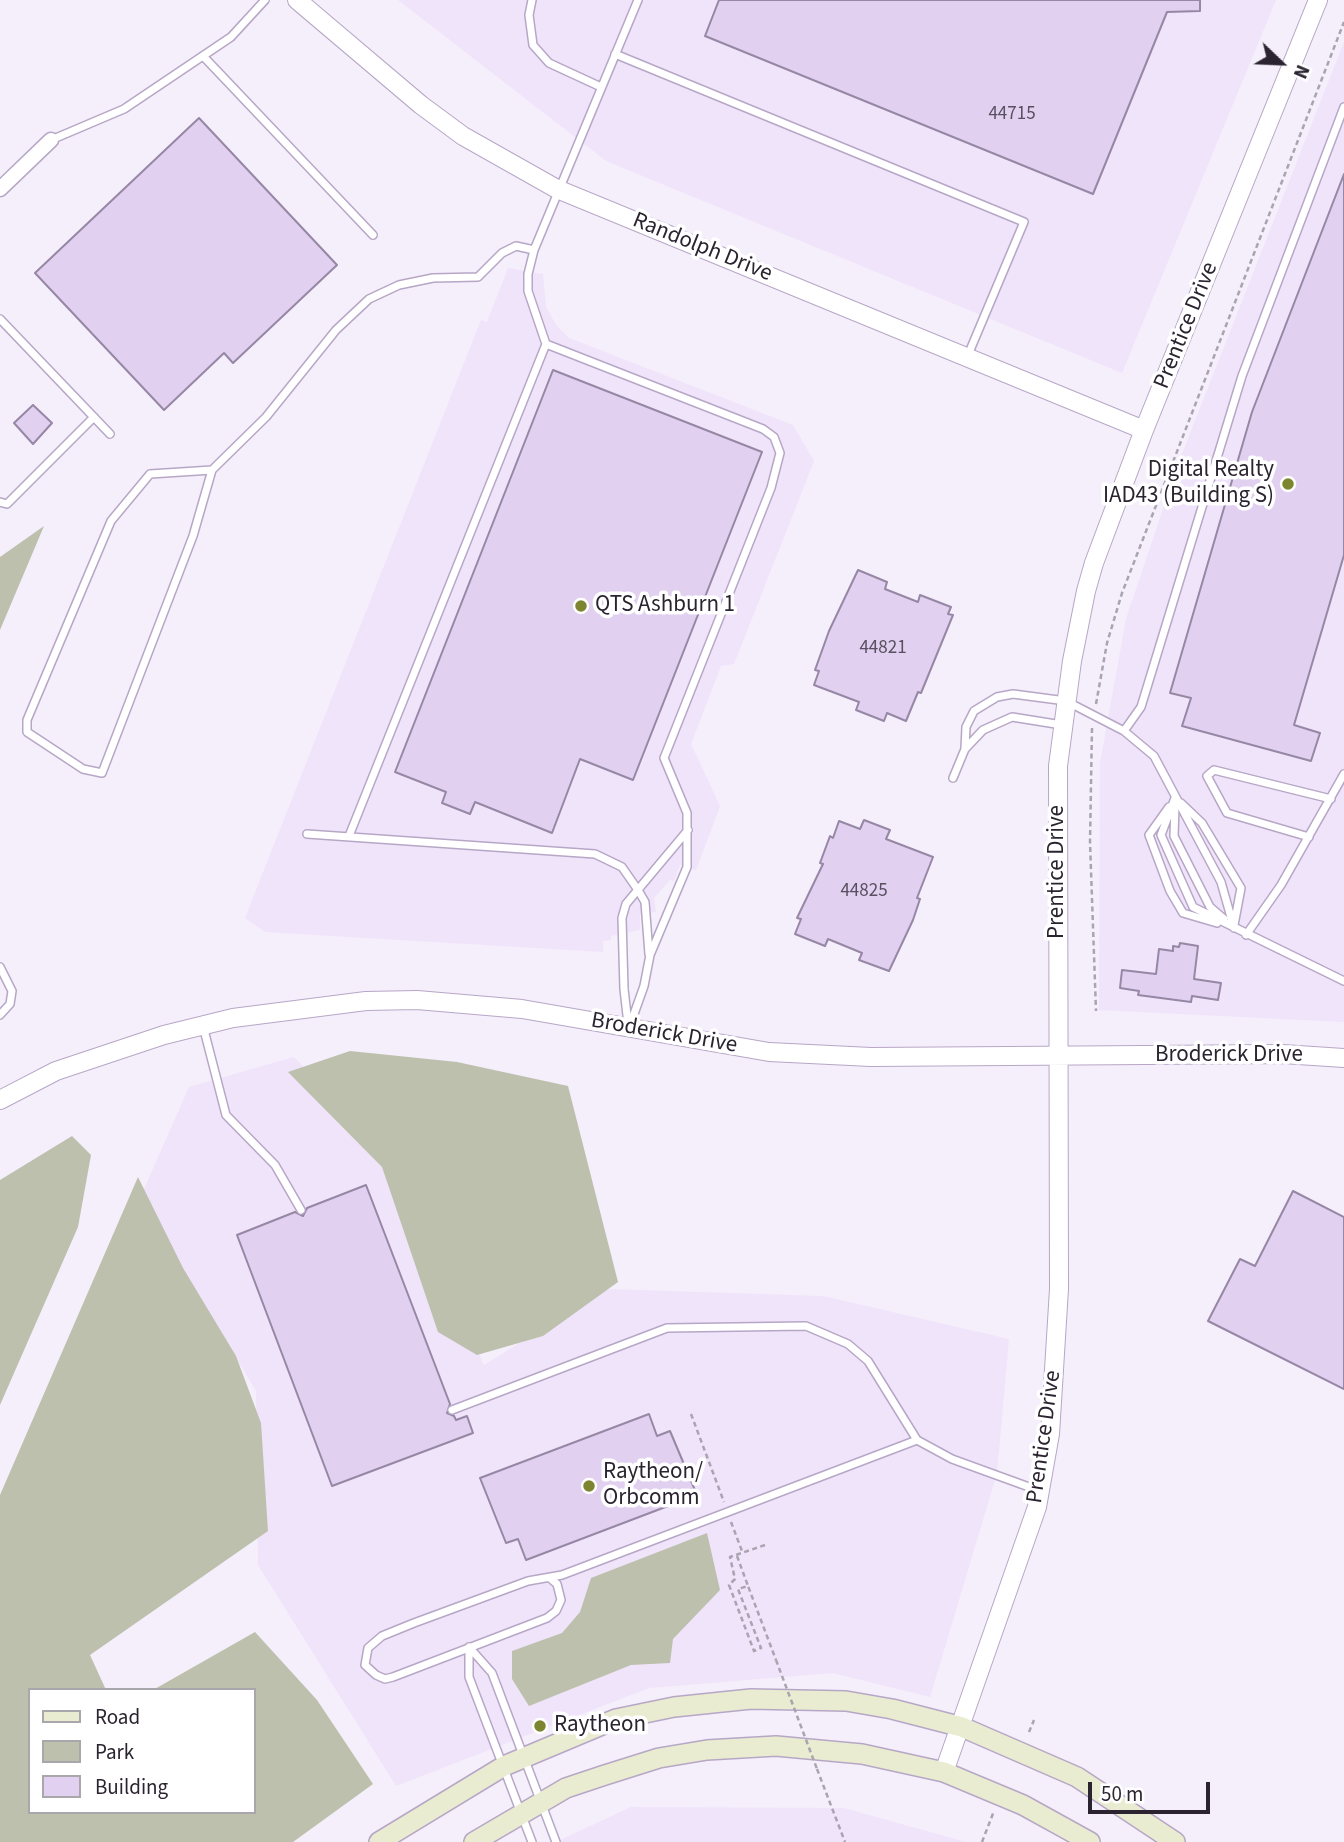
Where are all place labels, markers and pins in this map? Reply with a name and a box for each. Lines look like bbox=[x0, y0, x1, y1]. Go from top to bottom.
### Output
place label: Digital Realty IAD43 (Building S) bbox=[1103, 457, 1274, 511]
marker: Digital Realty IAD43 (Building S) bbox=[1280, 476, 1296, 492]
place label: QTS Ashburn 1 bbox=[595, 592, 735, 620]
marker: QTS Ashburn 1 bbox=[573, 598, 589, 614]
place label: Raytheon/ Orbcomm bbox=[603, 1459, 703, 1513]
marker: Raytheon/ Orbcomm bbox=[581, 1478, 597, 1494]
place label: Raytheon bbox=[554, 1712, 646, 1740]
marker: Raytheon bbox=[532, 1718, 548, 1734]

